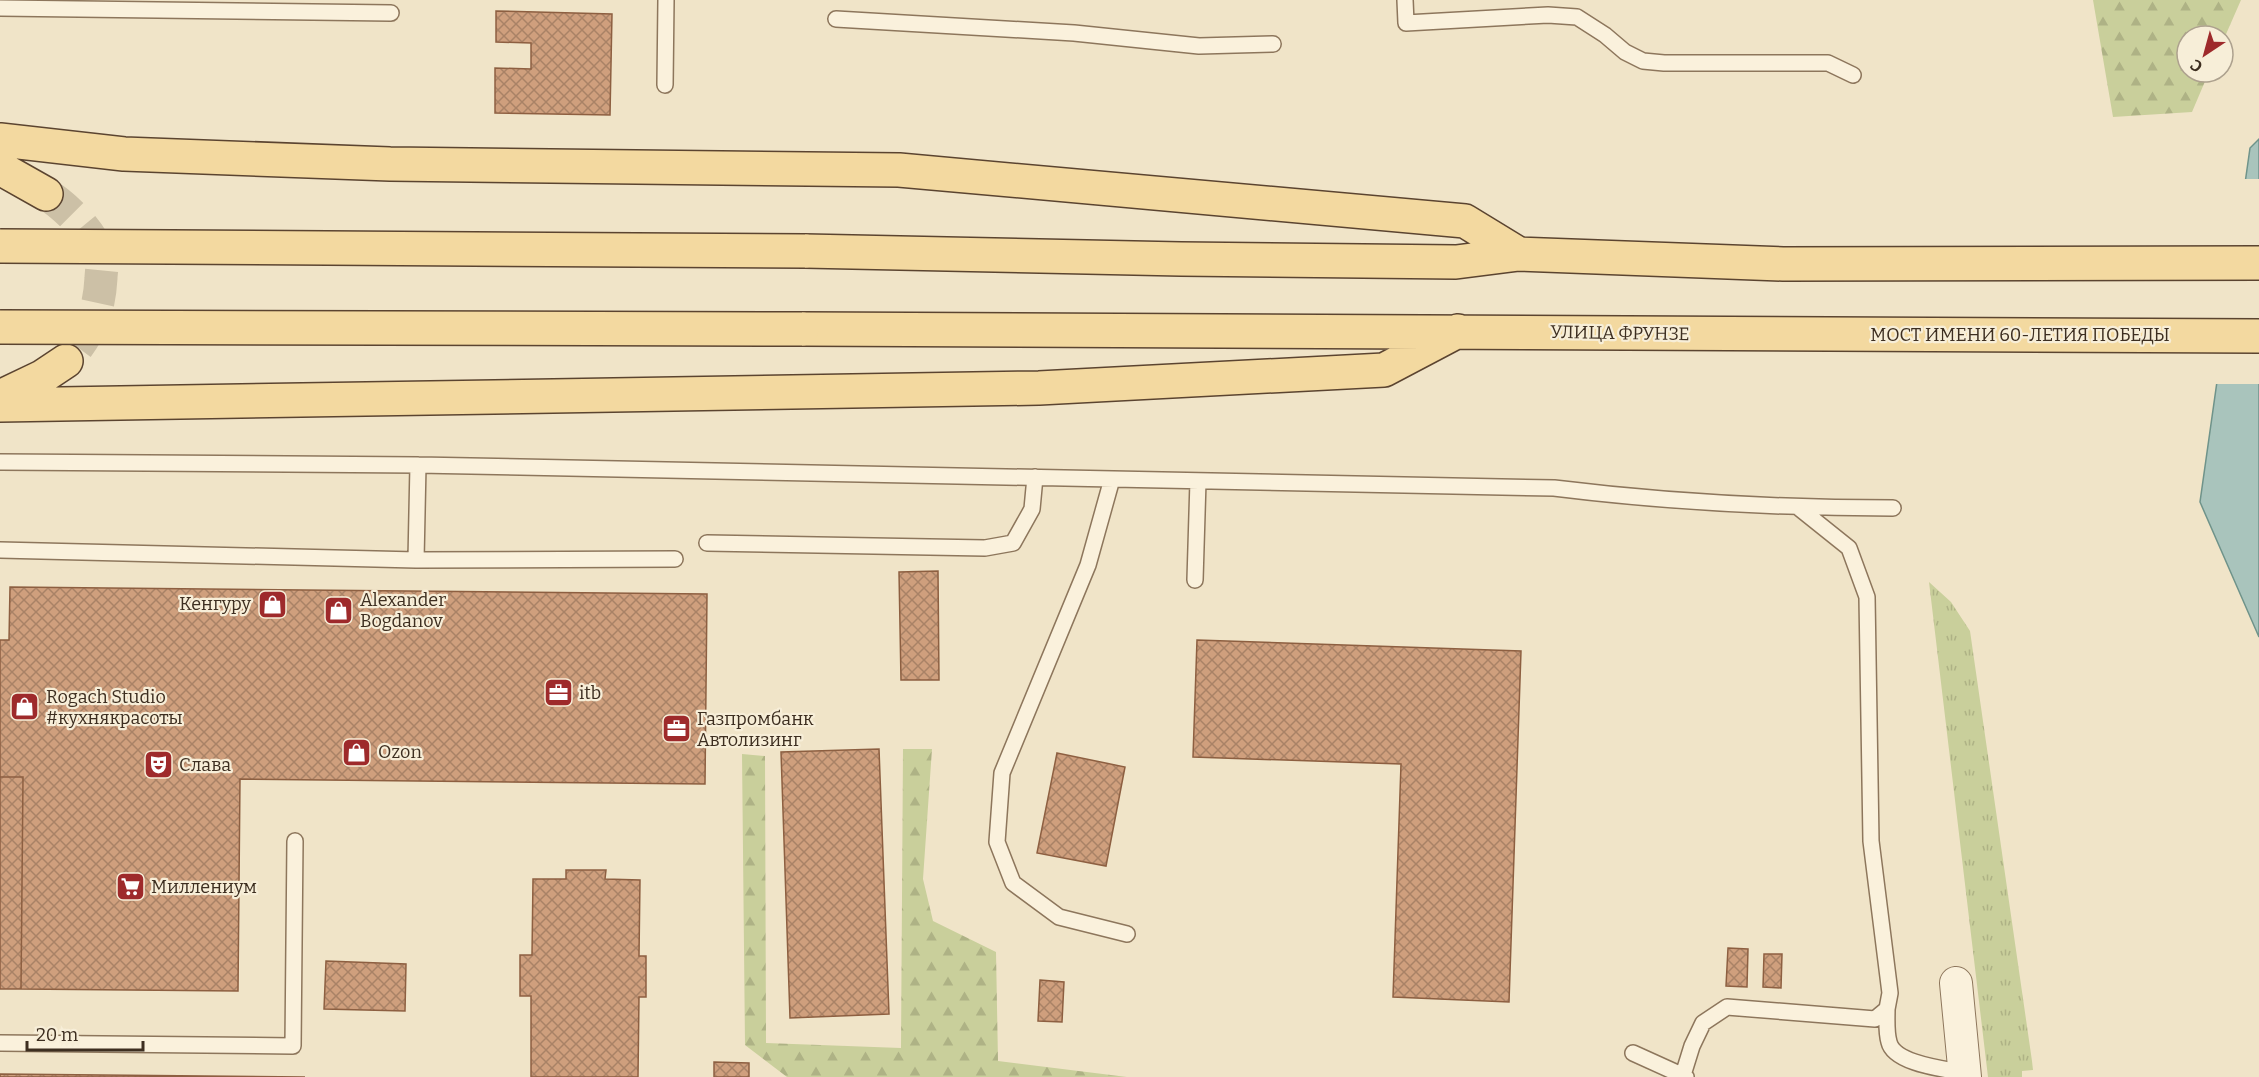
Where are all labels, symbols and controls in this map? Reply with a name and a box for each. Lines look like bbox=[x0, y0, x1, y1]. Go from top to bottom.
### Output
north arrow bbox=[2175, 24, 2235, 84]
text: С bbox=[2187, 55, 2206, 76]
street label: УЛИЦА ФРУНЗЕ bbox=[1550, 321, 1690, 345]
street label: МОСТ ИМЕНИ 60-ЛЕТИЯ ПОБЕДЫ bbox=[1870, 324, 2170, 346]
shop icon: Кенгуру bbox=[256, 588, 288, 620]
place label: Alexander Bogdanov bbox=[360, 589, 446, 632]
place label: Кенгуру bbox=[179, 593, 251, 615]
shop icon: Alexander Bogdanov bbox=[323, 594, 355, 626]
office icon: itb bbox=[542, 677, 574, 709]
place label: itb bbox=[579, 682, 601, 704]
place label: Rogach Studio #кухнякрасоты bbox=[46, 686, 183, 729]
shop icon: Rogach Studio #кухнякрасоты bbox=[9, 691, 41, 723]
place label: Газпромбанк Автолизинг bbox=[697, 708, 814, 751]
office icon: Газпромбанк Автолизинг bbox=[660, 713, 692, 745]
shop icon: Ozon bbox=[341, 736, 373, 768]
place label: Ozon bbox=[378, 741, 422, 763]
theatre icon: Слава bbox=[142, 749, 174, 781]
place label: Слава bbox=[179, 754, 231, 776]
supermarket icon: Миллениум bbox=[114, 871, 146, 903]
place label: Миллениум bbox=[151, 876, 257, 898]
scale bar bbox=[27, 1014, 142, 1052]
text: 20 m bbox=[36, 1024, 78, 1046]

